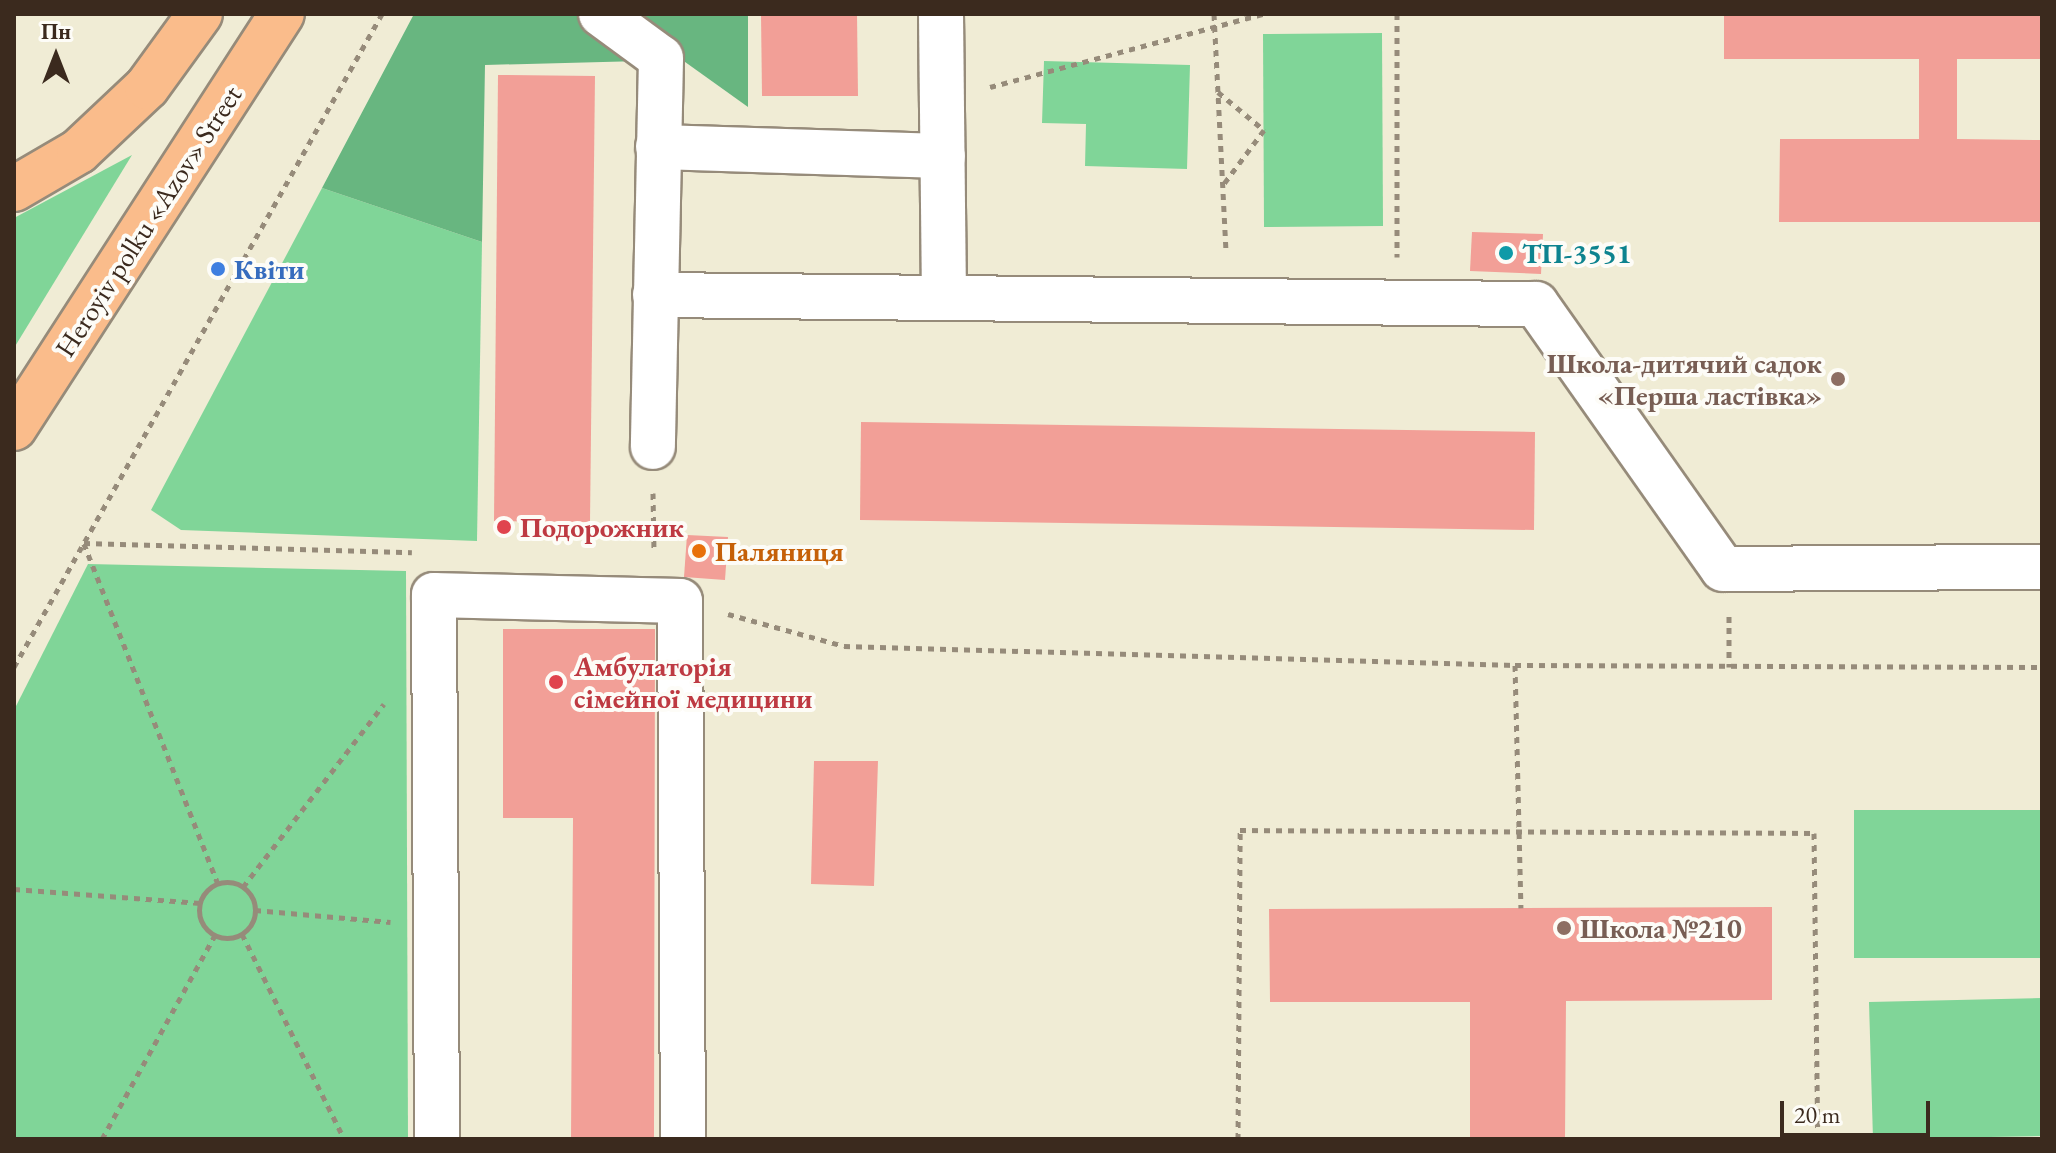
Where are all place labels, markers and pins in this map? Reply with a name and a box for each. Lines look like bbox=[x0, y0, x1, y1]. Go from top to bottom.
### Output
place label: ТП-3551 bbox=[1522, 236, 1632, 270]
marker: ТП-3551 bbox=[1497, 244, 1515, 262]
place label: Квіти bbox=[234, 252, 305, 286]
marker: Квіти bbox=[209, 260, 227, 278]
place label: Школа-дитячий садок «Перша ластівка» bbox=[1547, 346, 1822, 412]
marker: Школа-дитячий садок «Перша ластівка» bbox=[1829, 370, 1847, 388]
place label: Подорожник bbox=[520, 510, 684, 544]
marker: Подорожник bbox=[495, 518, 513, 536]
place label: Паляниця bbox=[715, 534, 844, 568]
marker: Паляниця bbox=[690, 542, 708, 560]
place label: Амбулаторія сімейної медицини bbox=[574, 649, 812, 715]
marker: Амбулаторія сімейної медицини bbox=[545, 671, 567, 693]
place label: Школа №210 bbox=[1580, 911, 1742, 945]
marker: Школа №210 bbox=[1555, 919, 1573, 937]

